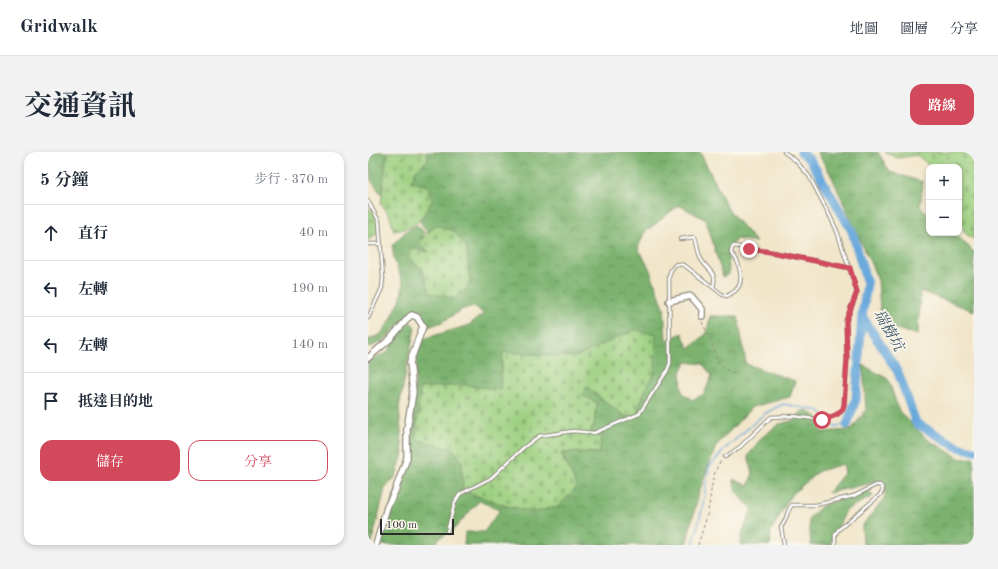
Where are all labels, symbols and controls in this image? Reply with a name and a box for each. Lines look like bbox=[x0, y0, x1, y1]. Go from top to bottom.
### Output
text: Gridwalk bbox=[20, 18, 98, 37]
text: 地圖 bbox=[850, 22, 878, 36]
text: 圖層 bbox=[900, 22, 928, 36]
text: 分享 bbox=[950, 22, 978, 36]
button: 路線 bbox=[910, 84, 974, 125]
text: 交通資訊 bbox=[24, 94, 136, 122]
map controls bbox=[926, 164, 962, 236]
button: + bbox=[926, 164, 962, 200]
text: 5 分鐘 bbox=[40, 172, 89, 189]
text: 步行 · 370 m bbox=[254, 173, 328, 186]
button: − bbox=[926, 200, 962, 236]
icon: ahead bbox=[40, 222, 62, 244]
text: 40 m bbox=[299, 226, 328, 239]
text: 直行 bbox=[78, 227, 108, 242]
route end bbox=[740, 240, 758, 258]
icon: left bbox=[40, 278, 62, 300]
text: 190 m bbox=[291, 282, 328, 295]
text: 左轉 bbox=[78, 283, 108, 298]
water label: 瑞樹坑 bbox=[870, 307, 908, 356]
icon: left bbox=[40, 334, 62, 356]
text: 140 m bbox=[291, 338, 328, 351]
text: 左轉 bbox=[78, 339, 108, 354]
icon: arrive bbox=[40, 390, 62, 412]
text: 抵達目的地 bbox=[78, 395, 153, 410]
route start bbox=[813, 411, 831, 429]
button: 儲存 bbox=[40, 440, 180, 481]
button: 分享 bbox=[188, 440, 328, 481]
scale bar bbox=[380, 517, 454, 536]
text: 100 m bbox=[386, 520, 417, 531]

